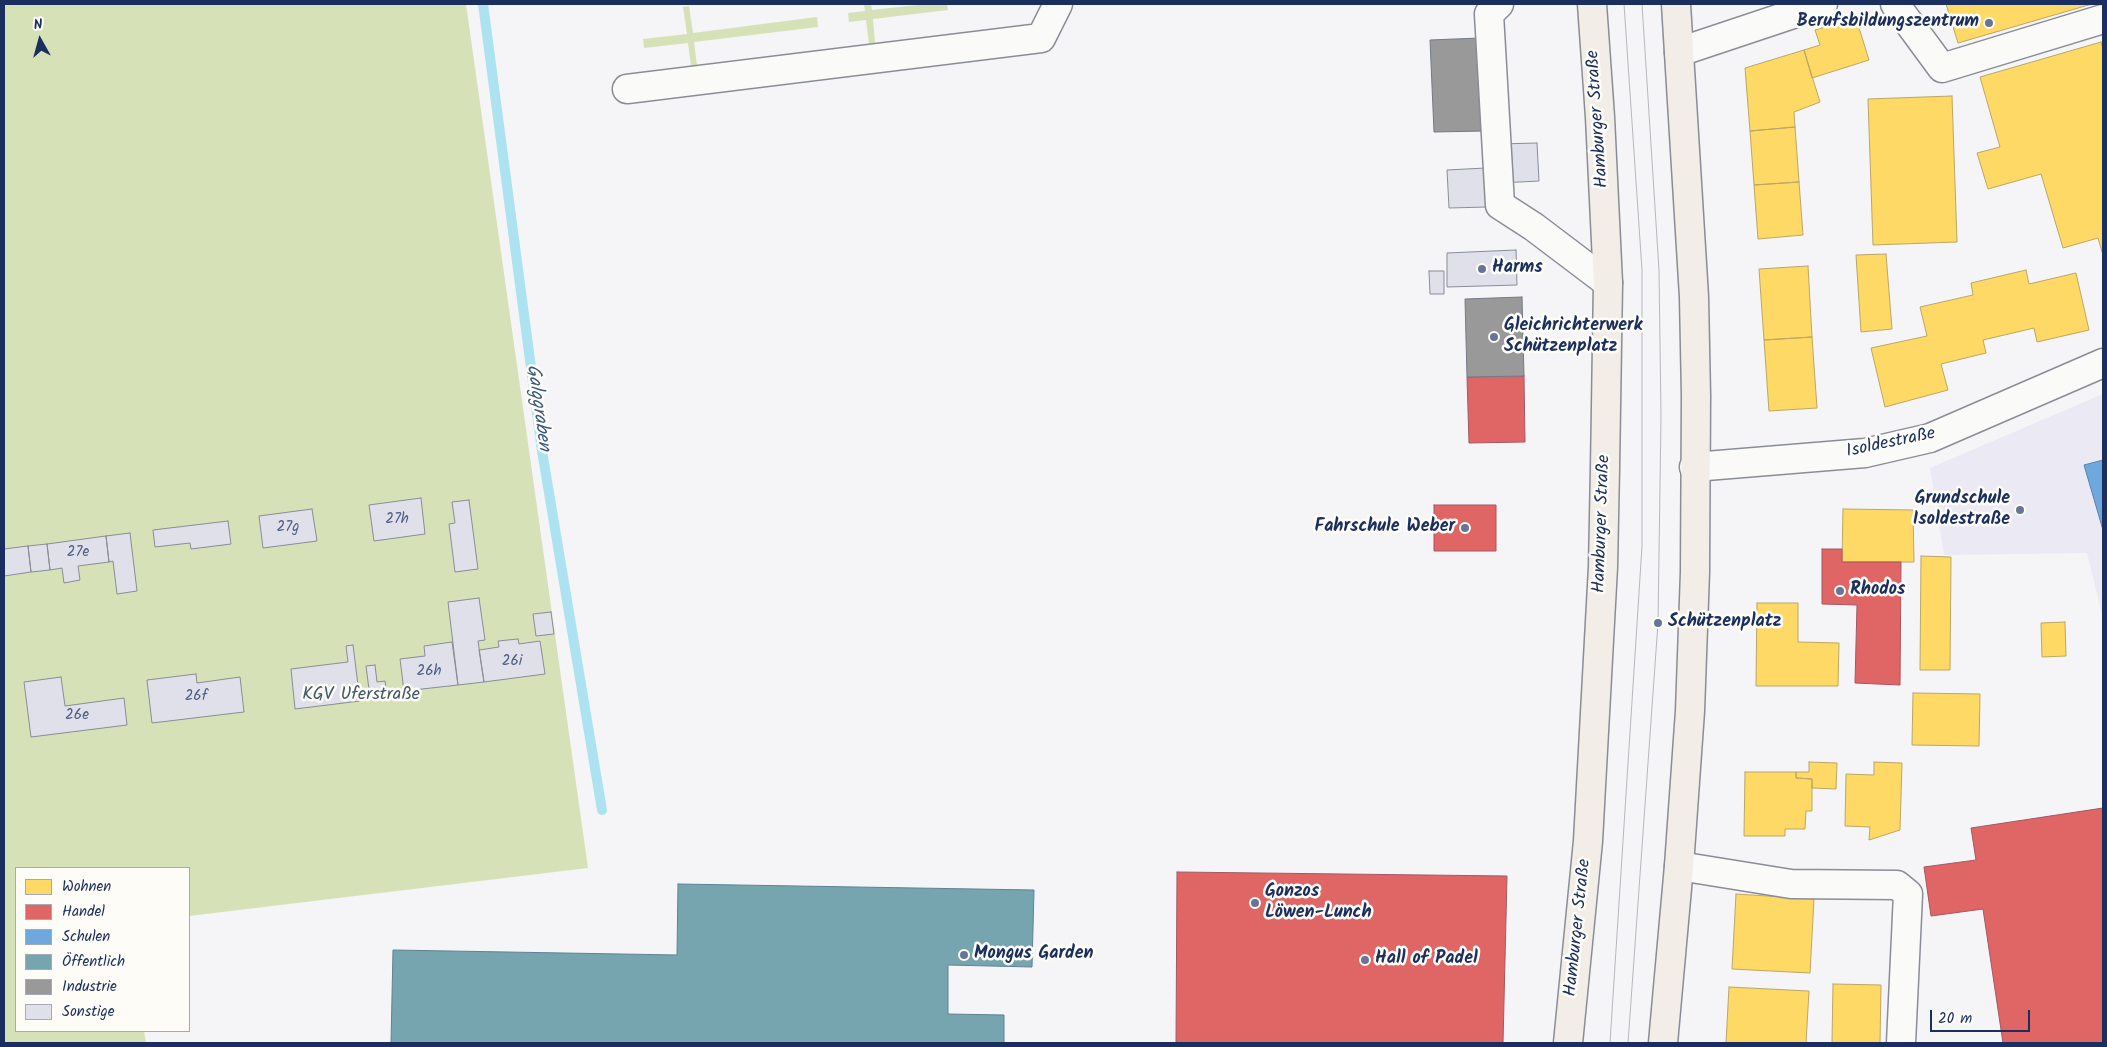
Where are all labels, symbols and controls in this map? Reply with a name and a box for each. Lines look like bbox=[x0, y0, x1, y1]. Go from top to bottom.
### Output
place label: Berufsbildungszentrum bbox=[1797, 12, 1979, 34]
text: N bbox=[32, 14, 44, 37]
north arrow bbox=[15, 15, 65, 65]
marker: Berufsbildungszentrum bbox=[1983, 17, 1995, 29]
street label: Hamburger Straße bbox=[1583, 49, 1615, 189]
place label: Harms bbox=[1492, 258, 1543, 280]
marker: Harms bbox=[1476, 263, 1488, 275]
place label: Gleichrichterwerk Schützenplatz bbox=[1504, 316, 1642, 358]
marker: Gleichrichterwerk Schützenplatz bbox=[1488, 331, 1500, 343]
water label: Galggraben bbox=[520, 363, 554, 453]
street label: Isoldestraße bbox=[1844, 424, 1938, 464]
street label: Hamburger Straße bbox=[1590, 455, 1616, 593]
place label: Grundschule Isoldestraße bbox=[1913, 489, 2010, 532]
marker: Grundschule Isoldestraße bbox=[2014, 504, 2026, 516]
house number: 27h bbox=[385, 511, 409, 529]
place label: Fahrschule Weber bbox=[1314, 517, 1455, 539]
house number: 27g bbox=[277, 519, 299, 537]
marker: Fahrschule Weber bbox=[1459, 522, 1471, 534]
house number: 27e bbox=[67, 544, 89, 562]
place label: Rhodos bbox=[1850, 580, 1905, 602]
marker: Rhodos bbox=[1834, 585, 1846, 597]
place label: Schützenplatz bbox=[1668, 612, 1781, 634]
marker: Schützenplatz bbox=[1652, 617, 1664, 629]
house number: 26i bbox=[502, 653, 522, 671]
house number: 26h bbox=[416, 663, 442, 681]
park label: KGV Uferstraße bbox=[302, 685, 420, 707]
house number: 26f bbox=[185, 688, 207, 706]
house number: 26e bbox=[65, 707, 89, 725]
street label: Hamburger Straße bbox=[1561, 858, 1597, 998]
legend bbox=[15, 867, 190, 1032]
text: Wohnen bbox=[62, 875, 111, 899]
place label: Gonzos Löwen-Lunch bbox=[1265, 882, 1372, 924]
marker: Gonzos Löwen-Lunch bbox=[1249, 897, 1261, 909]
text: Handel bbox=[62, 900, 105, 924]
text: Schulen bbox=[62, 925, 110, 949]
place label: Mongus Garden bbox=[974, 944, 1093, 966]
marker: Mongus Garden bbox=[958, 949, 970, 961]
place label: Hall of Padel bbox=[1375, 949, 1478, 971]
text: Öffentlich bbox=[62, 950, 125, 974]
marker: Hall of Padel bbox=[1359, 954, 1371, 966]
text: Industrie bbox=[62, 975, 117, 999]
text: Sonstige bbox=[62, 1000, 114, 1024]
scale bar bbox=[1932, 1000, 2032, 1032]
text: 20 m bbox=[1938, 1007, 1972, 1031]

